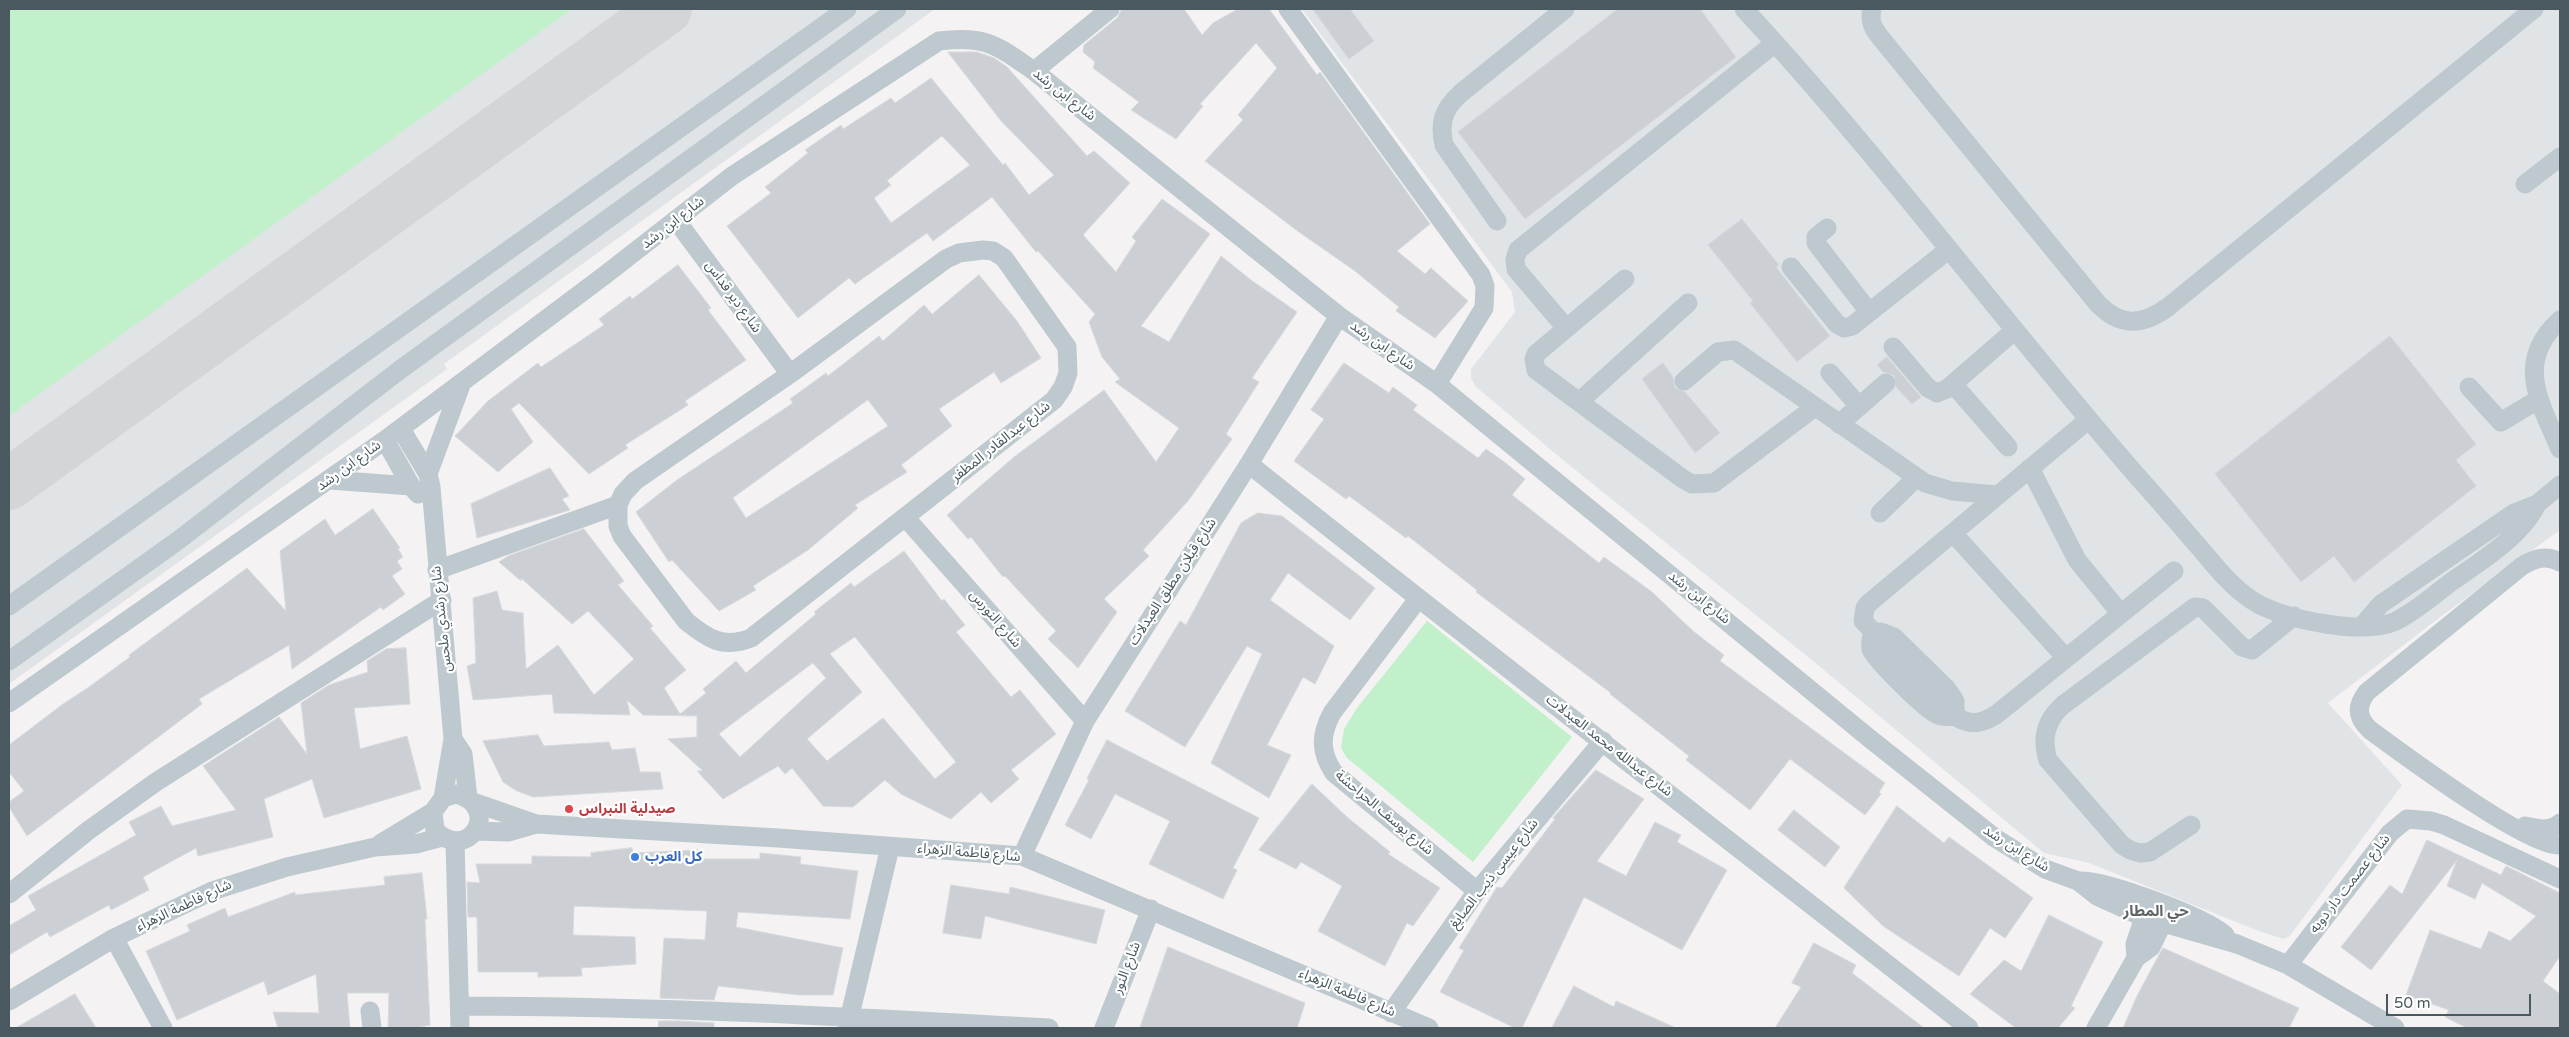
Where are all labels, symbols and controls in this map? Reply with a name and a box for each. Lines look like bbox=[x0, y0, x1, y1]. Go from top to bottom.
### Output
street label: شارع ابن رشد bbox=[1029, 65, 1099, 125]
street label: شارع ابن رشد bbox=[638, 193, 708, 253]
street label: شارع دير قداس bbox=[701, 258, 765, 336]
street label: شارع ابن رشد bbox=[1346, 318, 1418, 374]
street label: شارع عبدالقادر المظفر bbox=[948, 398, 1054, 486]
street label: شارع ابن رشد bbox=[314, 437, 384, 495]
street label: شارع قبلان مطلق العبدلات bbox=[1125, 515, 1221, 649]
street label: شارع رشدي ملحس bbox=[428, 565, 456, 673]
street label: شارع ابن رشد bbox=[1665, 568, 1733, 628]
street label: شارع النورس bbox=[965, 587, 1025, 651]
street label: شارع عبدالله محمد العبدلات bbox=[1542, 691, 1676, 801]
street label: شارع يوسف الحراحشة bbox=[1331, 767, 1437, 859]
place label: صيدلية النبراس bbox=[579, 801, 675, 817]
marker: صيدلية النبراس bbox=[563, 803, 575, 815]
street label: شارع عيسى ذيب الصايغ bbox=[1446, 816, 1542, 932]
street label: شارع ابن رشد bbox=[1980, 822, 2052, 876]
street label: شارع عصمت دار دويه bbox=[2306, 831, 2394, 937]
street label: شارع فاطمة الزهراء bbox=[917, 840, 1021, 866]
place label: كل العرب bbox=[645, 849, 702, 865]
marker: كل العرب bbox=[629, 851, 641, 863]
street label: شارع فاطمة الزهراء bbox=[134, 877, 234, 935]
district label: حي المطار bbox=[2123, 903, 2189, 921]
street label: شارع النور bbox=[1109, 940, 1145, 996]
street label: شارع فاطمة الزهراء bbox=[1296, 965, 1398, 1021]
scale bar bbox=[2389, 984, 2534, 1016]
text: 50 m bbox=[2394, 994, 2431, 1012]

